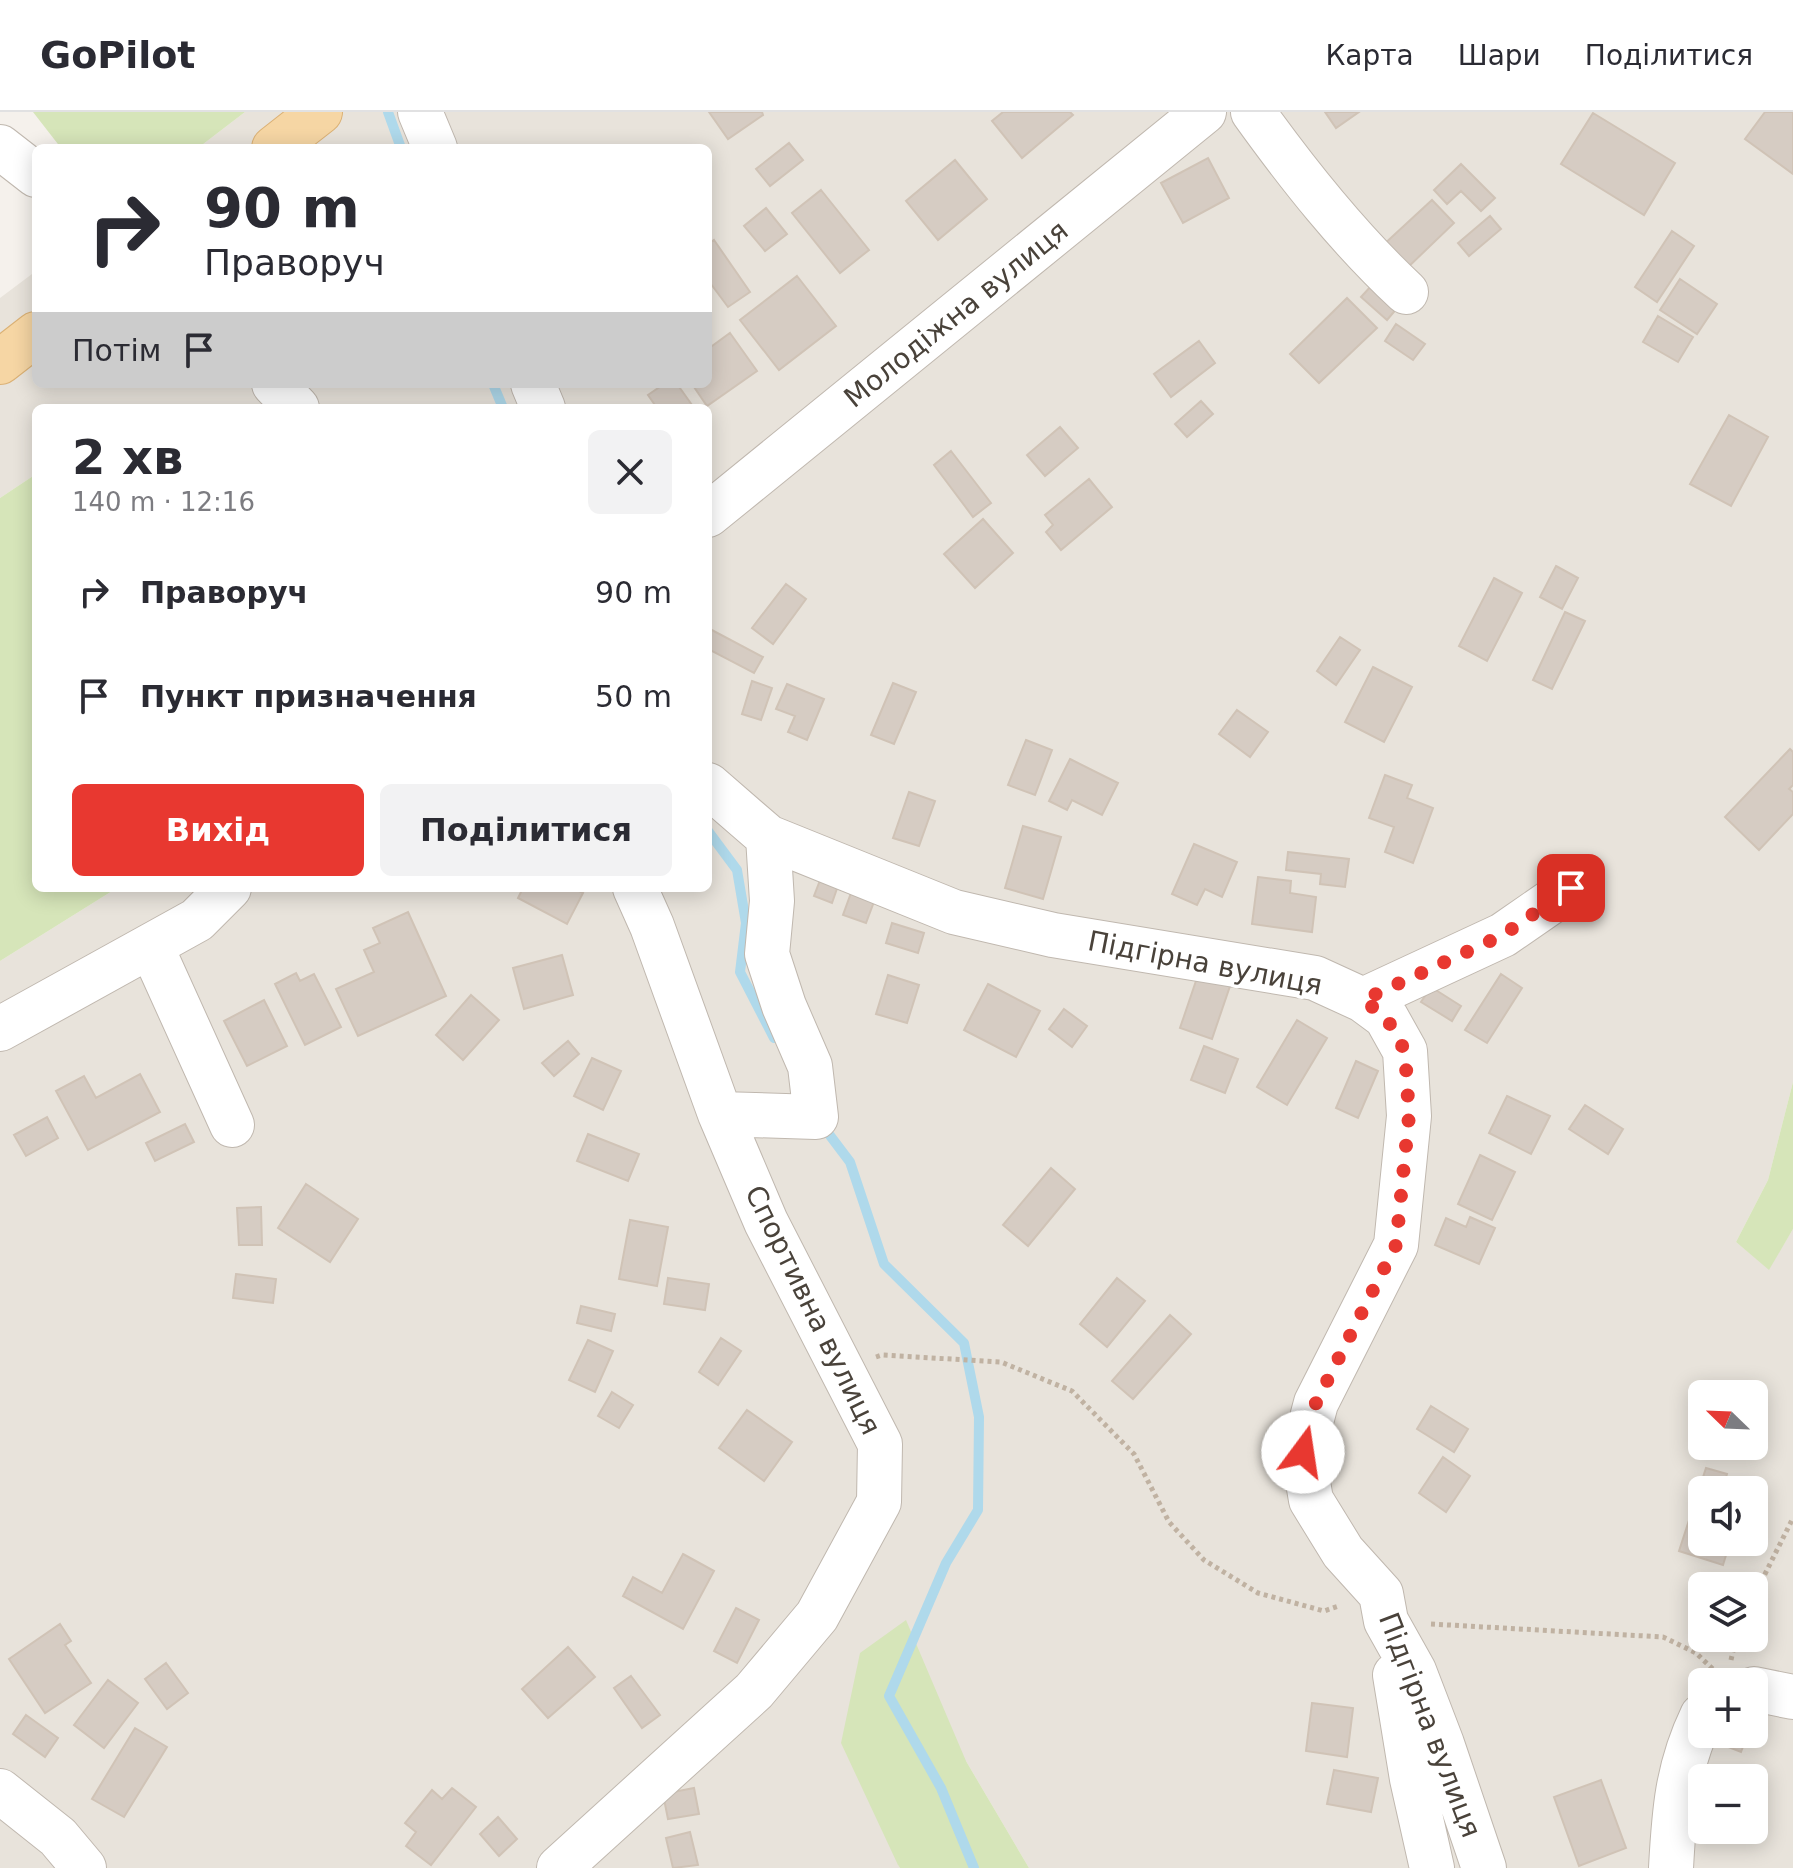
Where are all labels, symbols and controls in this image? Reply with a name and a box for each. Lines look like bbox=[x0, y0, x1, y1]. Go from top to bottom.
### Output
text: GoPilot bbox=[40, 33, 195, 77]
text: Карта bbox=[1325, 39, 1414, 72]
text: Шари bbox=[1458, 39, 1541, 72]
text: Поділитися bbox=[1585, 39, 1753, 72]
text: 90 m bbox=[204, 175, 360, 240]
icon: right bbox=[72, 176, 176, 280]
street label: Молодіжна вулиця bbox=[838, 214, 1074, 414]
text: Праворуч bbox=[204, 242, 385, 283]
icon: arrive bbox=[177, 328, 221, 372]
text: Потім bbox=[72, 333, 161, 368]
text: 2 хв bbox=[72, 429, 183, 485]
button: close bbox=[588, 430, 672, 514]
text: 140 m · 12:16 bbox=[72, 487, 255, 517]
icon: right bbox=[72, 570, 116, 614]
text: Праворуч bbox=[140, 575, 308, 610]
text: 90 m bbox=[595, 575, 672, 610]
icon: arrive bbox=[72, 674, 116, 718]
text: Пункт призначення bbox=[140, 679, 477, 714]
text: 50 m bbox=[595, 679, 672, 714]
button: Вихід bbox=[72, 784, 364, 876]
button: Поділитися bbox=[380, 784, 672, 876]
pin bbox=[1537, 854, 1605, 922]
icon: arrive bbox=[1549, 866, 1593, 910]
street label: Підгірна вулиця bbox=[1085, 924, 1325, 1002]
street label: Спортивна вулиця bbox=[738, 1180, 888, 1440]
north arrow bbox=[1688, 1380, 1768, 1460]
map controls bbox=[1688, 1380, 1768, 1844]
position arrow bbox=[1261, 1410, 1345, 1494]
button: sound bbox=[1688, 1476, 1768, 1556]
button: layers bbox=[1688, 1572, 1768, 1652]
street label: Підгірна вулиця bbox=[1372, 1608, 1488, 1842]
button: + bbox=[1688, 1668, 1768, 1748]
button: − bbox=[1688, 1764, 1768, 1844]

